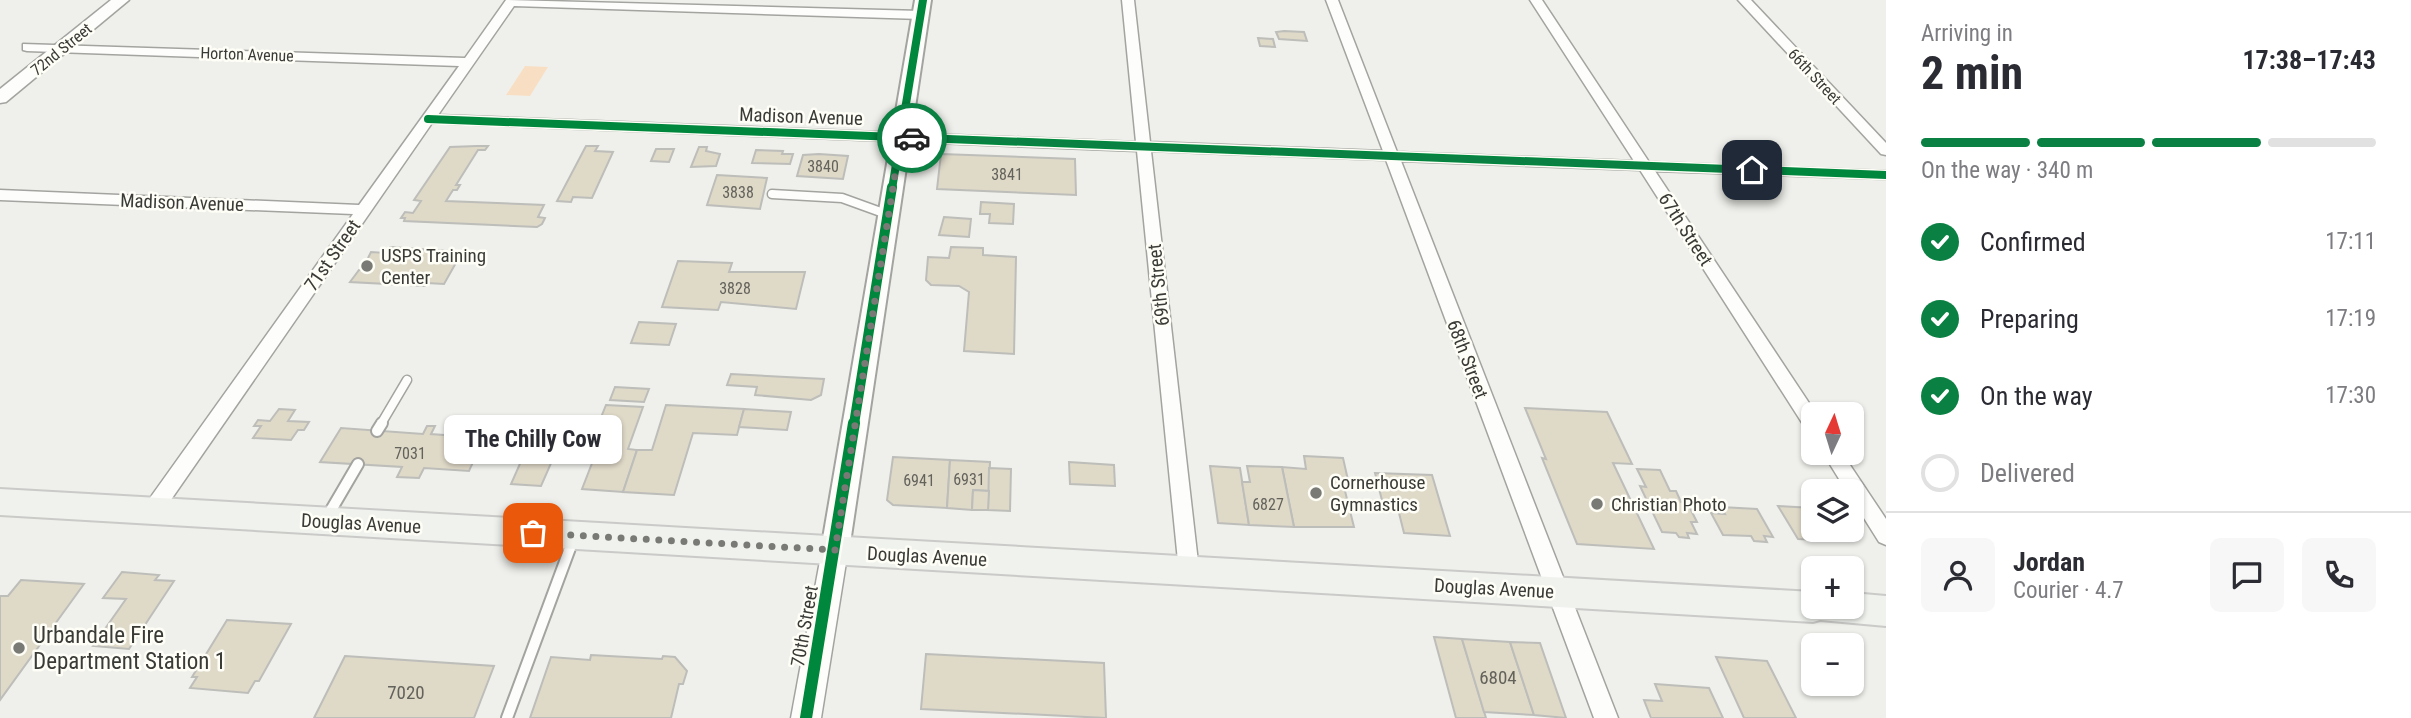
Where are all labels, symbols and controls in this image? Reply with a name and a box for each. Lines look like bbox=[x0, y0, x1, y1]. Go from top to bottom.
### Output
street label: 72nd Street bbox=[27, 19, 96, 80]
text: Arriving in bbox=[1921, 20, 2013, 47]
street label: Horton Avenue bbox=[200, 43, 294, 66]
street label: 66th Street bbox=[1784, 44, 1845, 108]
text: 17:38–17:43 bbox=[2242, 45, 2376, 75]
text: 2 min bbox=[1921, 46, 2023, 100]
street label: Madison Avenue bbox=[739, 103, 863, 130]
courier bbox=[877, 103, 947, 173]
icon: car bbox=[893, 119, 931, 157]
pin bbox=[1722, 140, 1782, 200]
icon: home bbox=[1733, 151, 1771, 189]
house number: 3840 bbox=[807, 157, 839, 176]
text: On the way · 340 m bbox=[1921, 157, 2093, 184]
house number: 3841 bbox=[991, 165, 1023, 184]
house number: 3838 bbox=[722, 183, 754, 202]
street label: 67th Street bbox=[1653, 188, 1718, 270]
street label: Madison Avenue bbox=[120, 189, 244, 216]
street label: 71st Street bbox=[299, 215, 365, 295]
icon: check bbox=[1921, 223, 1959, 261]
text: Confirmed bbox=[1980, 227, 2086, 257]
text: 17:11 bbox=[2325, 228, 2376, 255]
street label: 69th Street bbox=[1143, 243, 1174, 327]
place label: USPS Training Center bbox=[381, 244, 486, 289]
marker: USPS Training Center bbox=[359, 258, 375, 274]
house number: 3828 bbox=[719, 279, 751, 298]
icon: check bbox=[1921, 300, 1959, 338]
text: Preparing bbox=[1980, 304, 2079, 334]
text: 17:19 bbox=[2325, 305, 2376, 332]
street label: 68th Street bbox=[1442, 317, 1493, 402]
icon: check bbox=[1921, 377, 1959, 415]
text: On the way bbox=[1980, 381, 2093, 411]
text: 17:30 bbox=[2325, 382, 2376, 409]
north arrow bbox=[1801, 402, 1864, 466]
map controls bbox=[1801, 402, 1864, 696]
callout: The Chilly Cow bbox=[444, 414, 622, 463]
text: The Chilly Cow bbox=[465, 426, 601, 453]
house number: 7031 bbox=[394, 444, 426, 463]
text: Delivered bbox=[1980, 458, 2075, 488]
house number: 6931 bbox=[953, 470, 985, 489]
house number: 6941 bbox=[903, 471, 935, 490]
place label: Cornerhouse Gymnastics bbox=[1330, 471, 1426, 516]
button: layers bbox=[1801, 479, 1864, 542]
marker: Cornerhouse Gymnastics bbox=[1308, 485, 1324, 501]
place label: Christian Photo bbox=[1611, 493, 1727, 516]
house number: 6827 bbox=[1252, 495, 1284, 514]
marker: Christian Photo bbox=[1589, 496, 1605, 512]
pin bbox=[503, 503, 563, 563]
street label: Douglas Avenue bbox=[300, 509, 422, 538]
icon: bag bbox=[514, 514, 552, 552]
button: person bbox=[1921, 538, 1995, 612]
button: chat bbox=[2210, 538, 2284, 612]
button: phone bbox=[2302, 538, 2376, 612]
street label: Douglas Avenue bbox=[866, 542, 988, 571]
text: Jordan bbox=[2013, 547, 2085, 577]
button: + bbox=[1801, 556, 1864, 619]
street label: Douglas Avenue bbox=[1433, 574, 1555, 603]
text: Courier · 4.7 bbox=[2013, 577, 2124, 604]
street label: 70th Street bbox=[786, 583, 823, 669]
place label: Urbandale Fire Department Station 1 bbox=[33, 622, 226, 675]
button: − bbox=[1801, 633, 1864, 696]
marker: Urbandale Fire Department Station 1 bbox=[11, 640, 27, 656]
house number: 6804 bbox=[1479, 666, 1517, 689]
house number: 7020 bbox=[387, 681, 425, 704]

